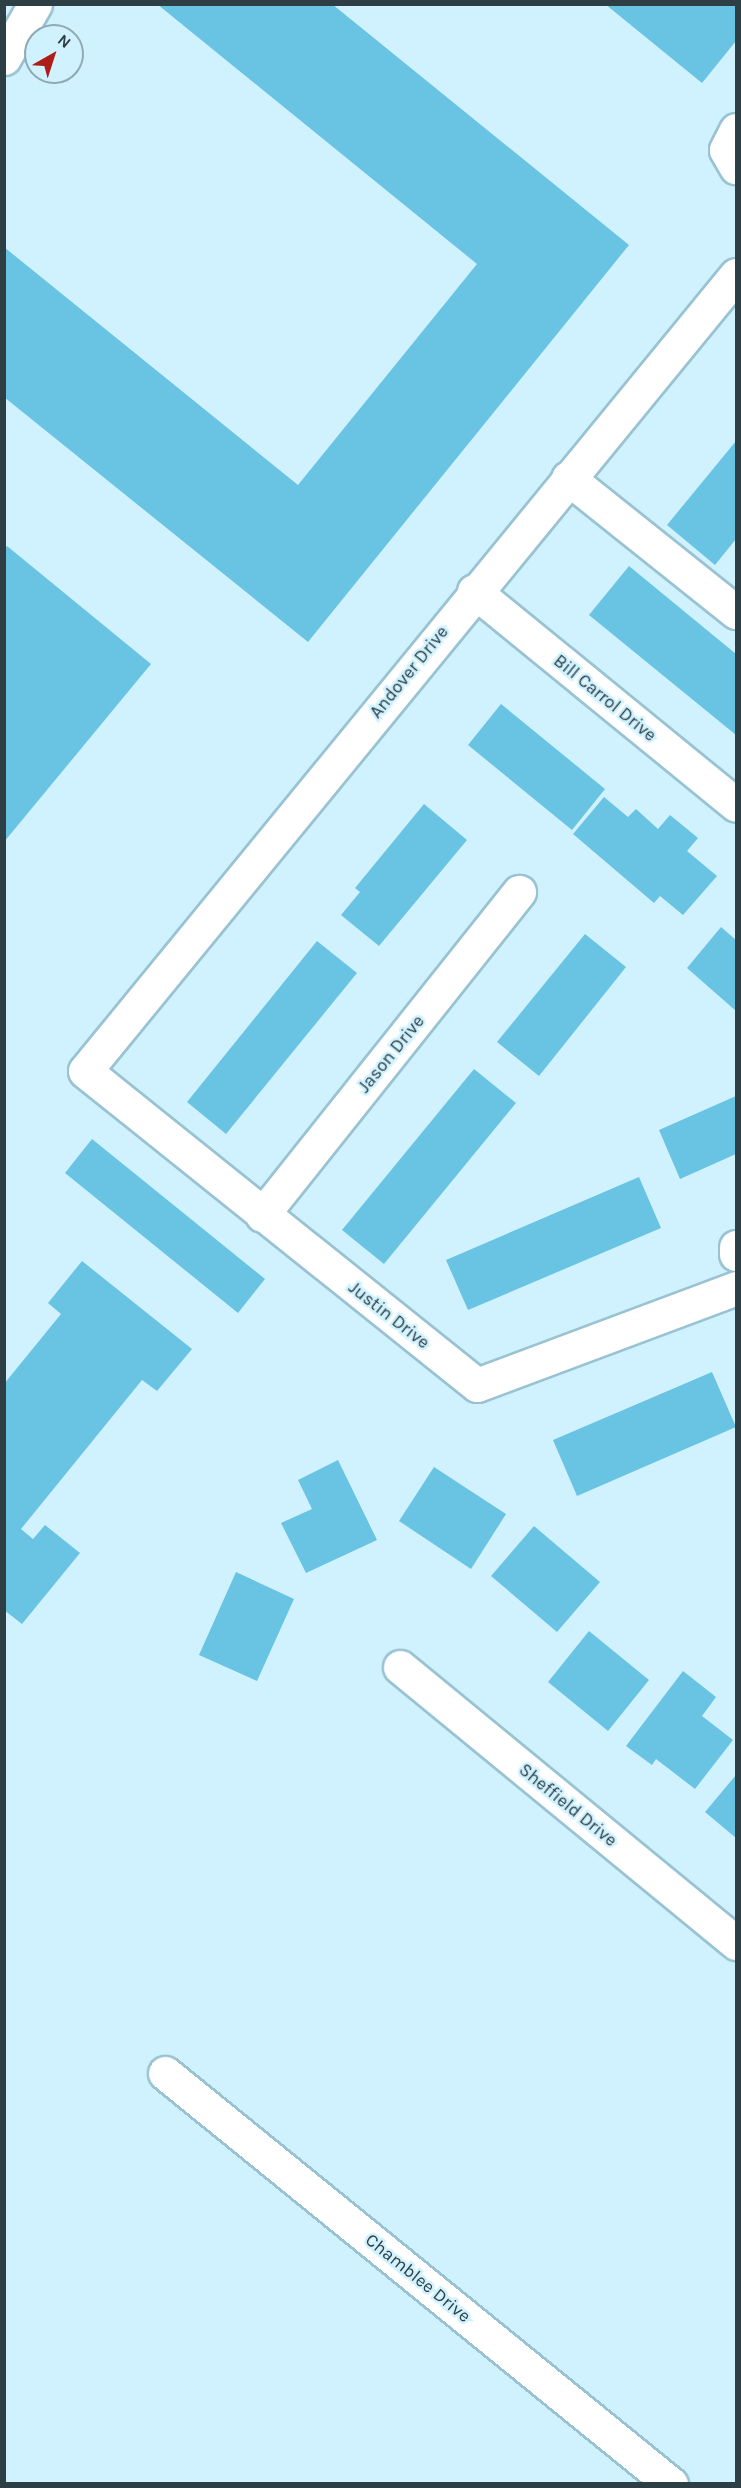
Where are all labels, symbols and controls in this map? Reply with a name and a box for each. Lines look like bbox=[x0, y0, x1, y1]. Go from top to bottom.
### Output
north arrow bbox=[24, 24, 84, 84]
text: N bbox=[54, 30, 75, 52]
street label: Andover Drive bbox=[365, 621, 453, 723]
street label: Bill Carrol Drive bbox=[549, 650, 661, 746]
street label: Jason Drive bbox=[353, 1011, 429, 1097]
street label: Justin Drive bbox=[344, 1277, 434, 1353]
street label: Sheffield Drive bbox=[515, 1759, 621, 1851]
street label: Chamblee Drive bbox=[361, 2229, 475, 2327]

